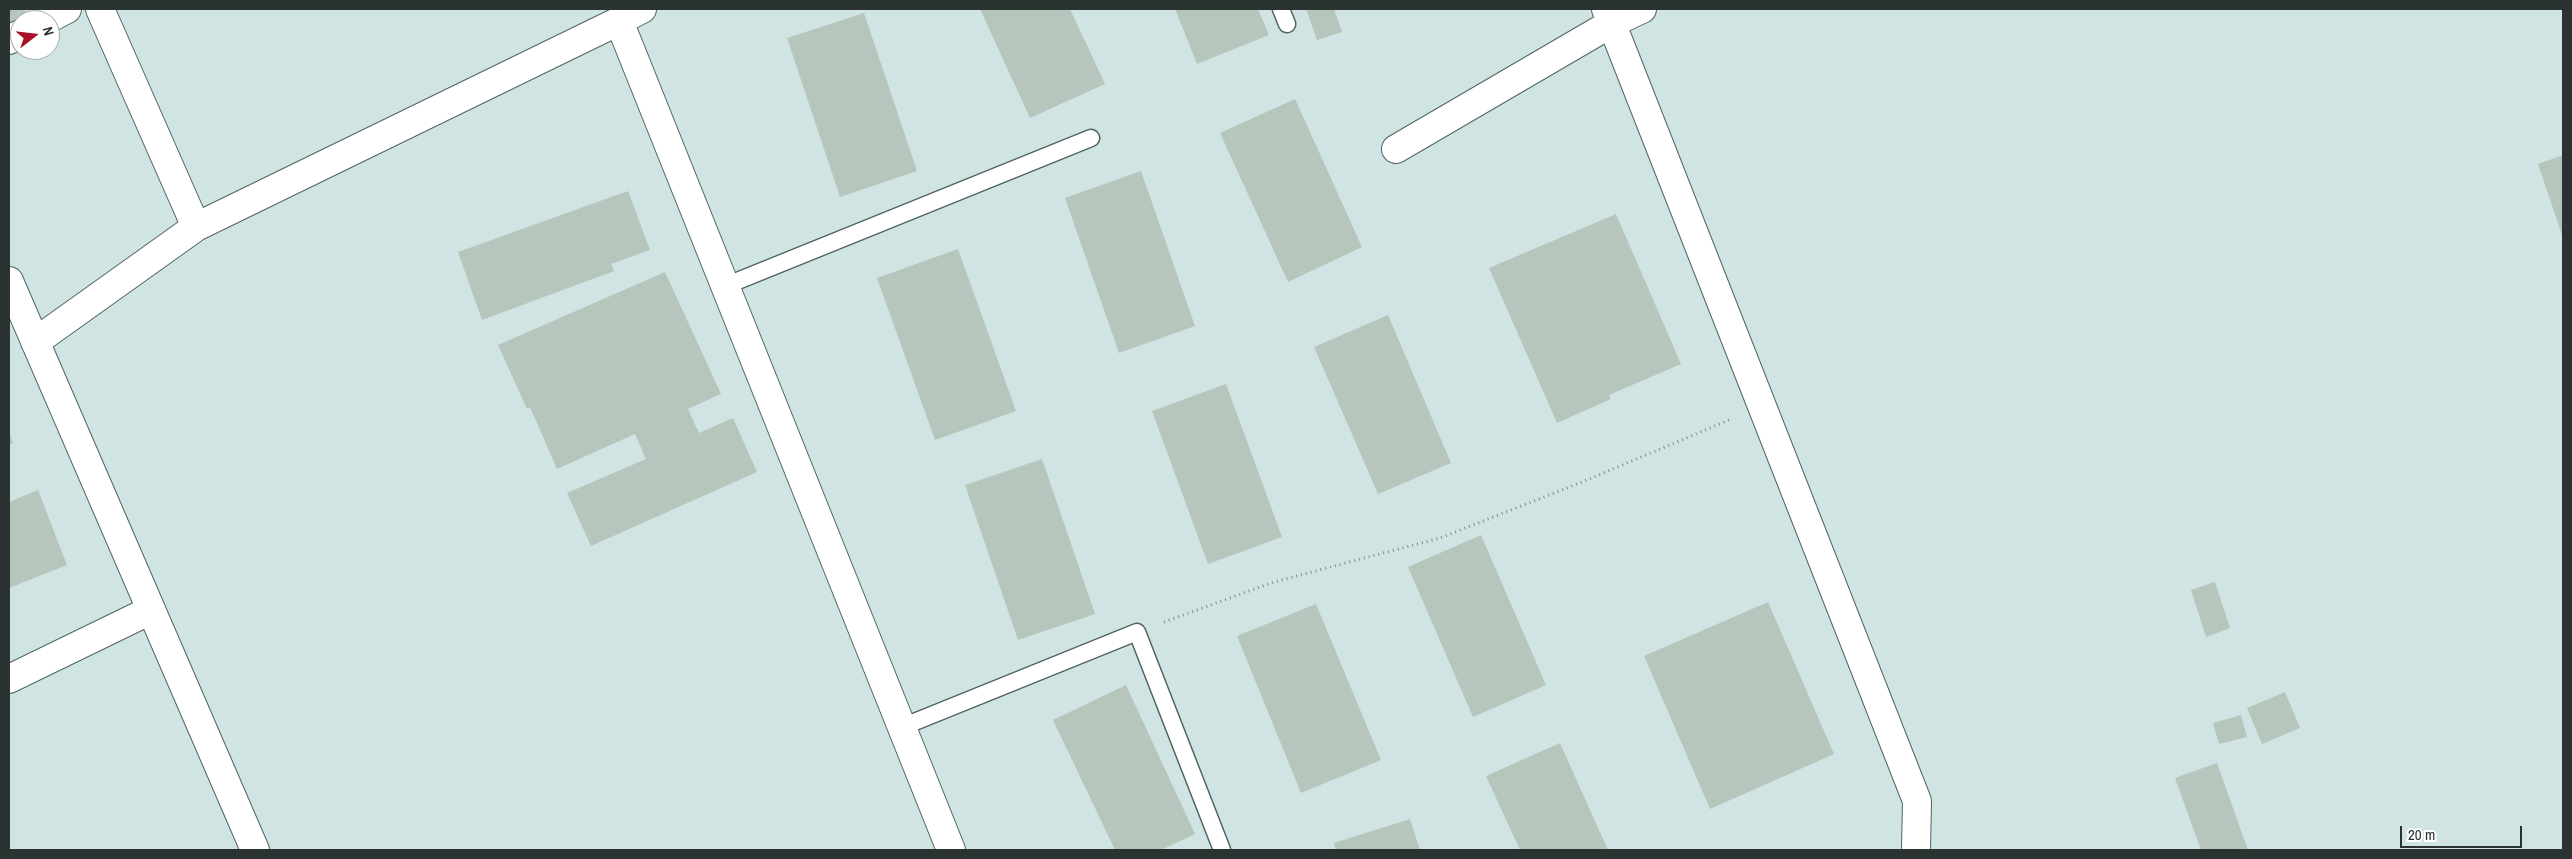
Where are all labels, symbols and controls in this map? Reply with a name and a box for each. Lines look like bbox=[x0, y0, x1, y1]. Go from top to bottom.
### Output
north arrow bbox=[10, 10, 60, 60]
text: N bbox=[39, 25, 58, 38]
scale bar bbox=[2402, 816, 2524, 848]
text: 20 m bbox=[2408, 824, 2435, 845]

